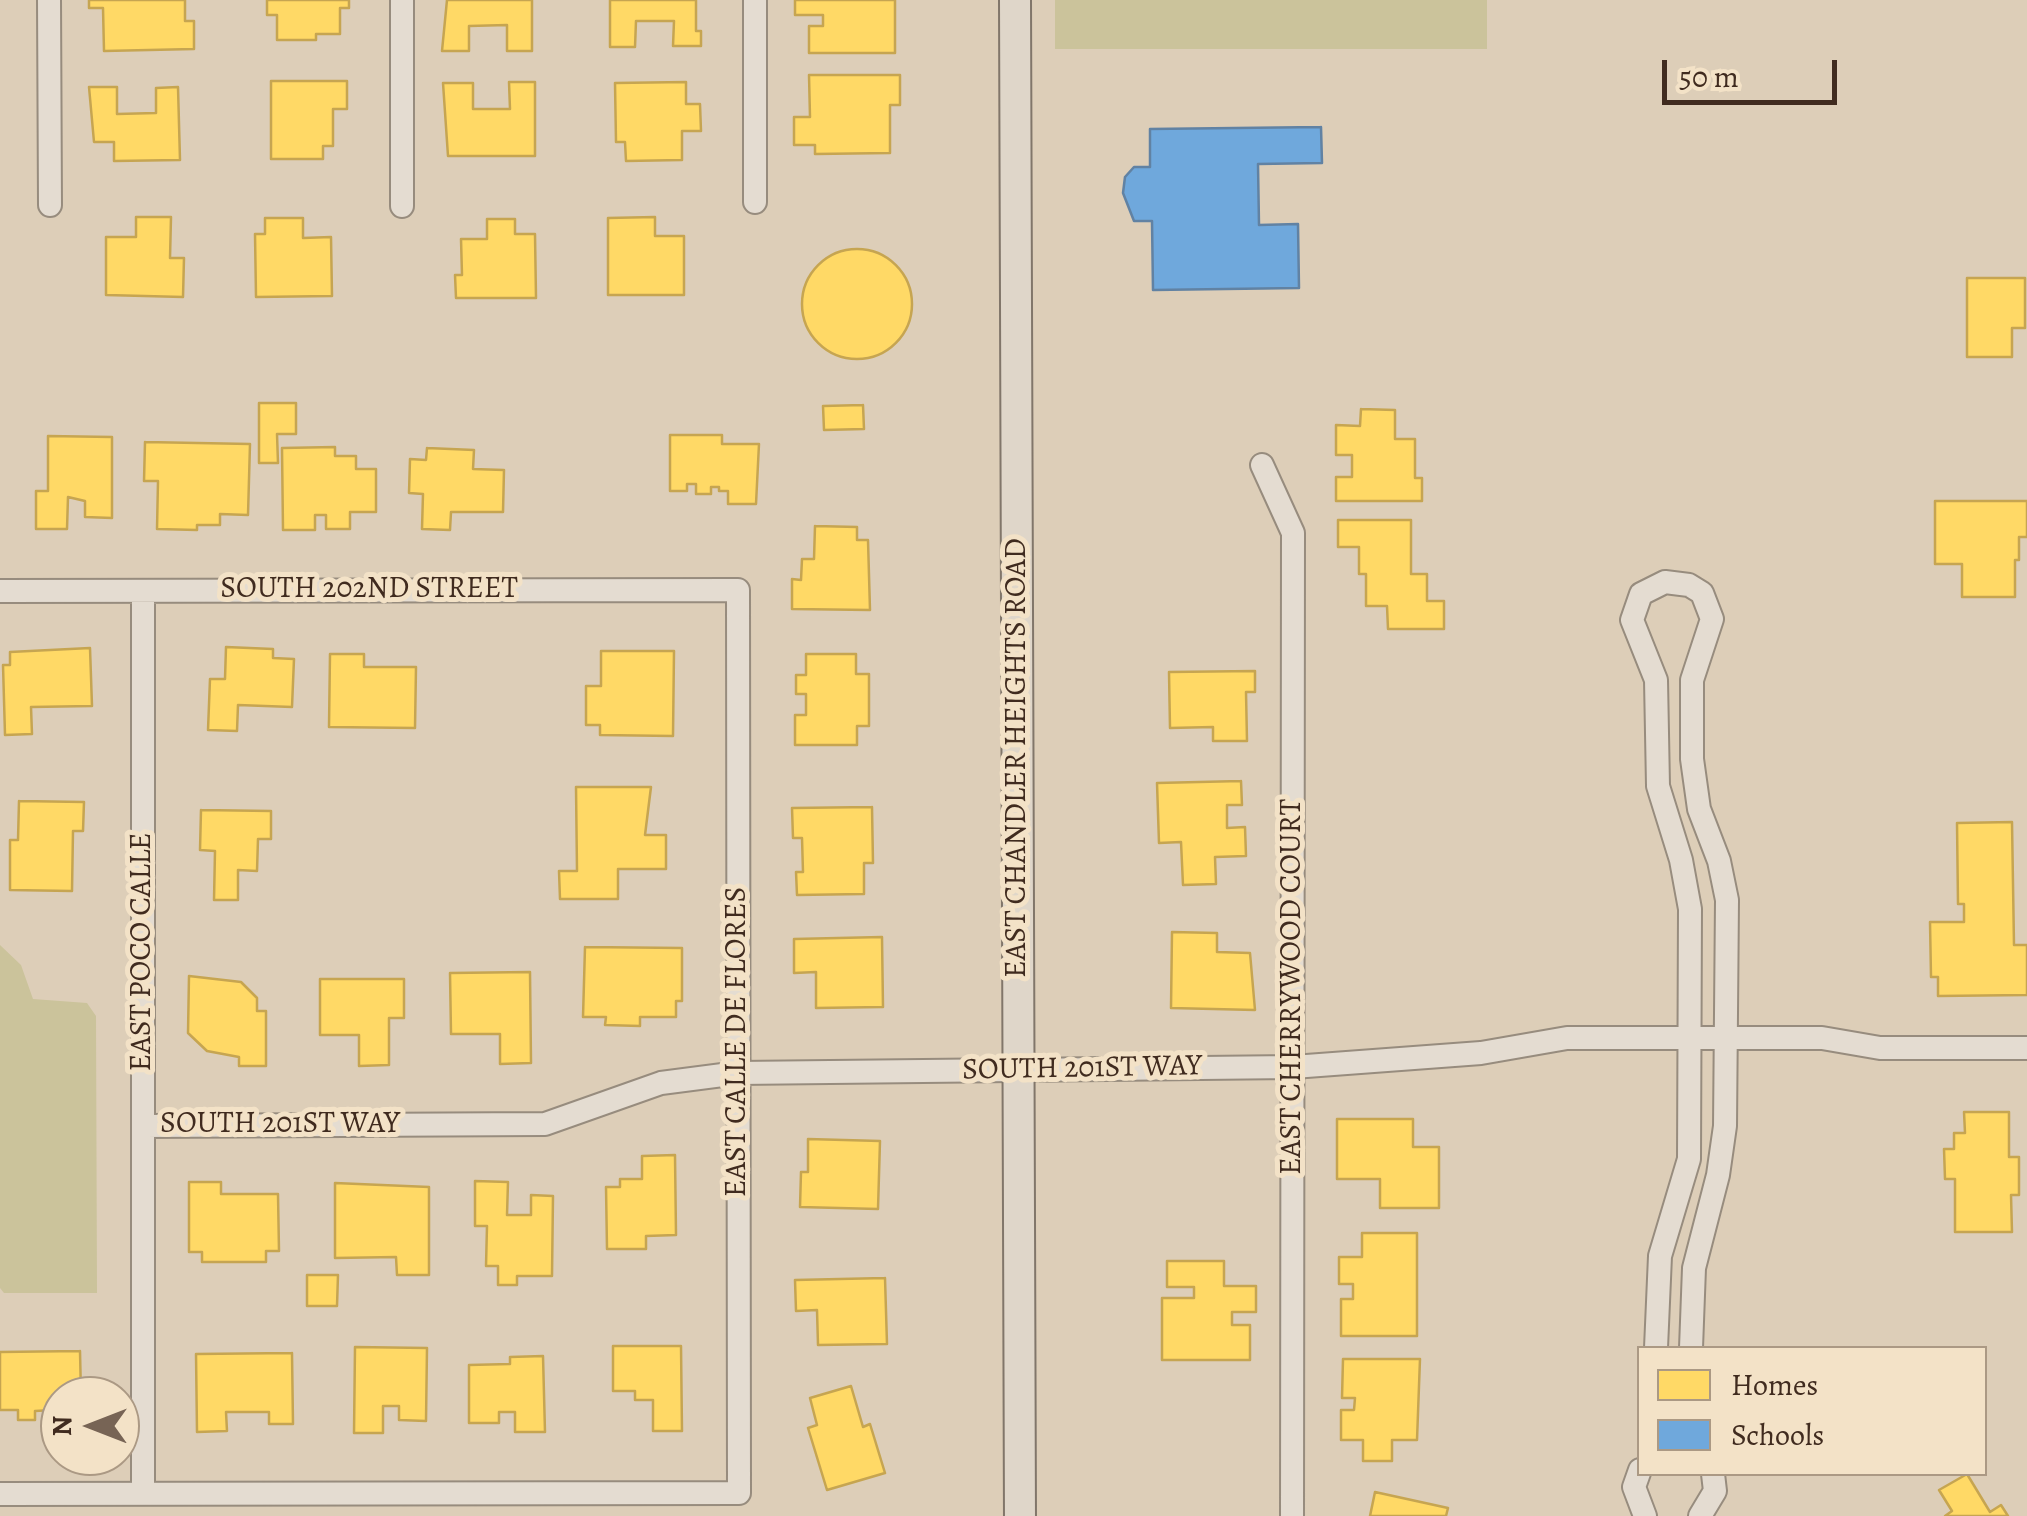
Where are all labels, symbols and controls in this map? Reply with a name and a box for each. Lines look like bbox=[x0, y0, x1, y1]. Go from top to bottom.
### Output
scale bar bbox=[1667, 40, 1842, 102]
text: 50 m bbox=[1679, 57, 1739, 97]
street label: EAST CHANDLER HEIGHTS ROAD bbox=[1000, 538, 1036, 978]
street label: SOUTH 202ND STREET bbox=[220, 572, 518, 608]
street label: EAST CHERRYWOOD COURT bbox=[1275, 799, 1311, 1175]
street label: EAST POCO CALLE bbox=[125, 832, 161, 1072]
street label: EAST CALLE DE FLORES bbox=[720, 887, 756, 1197]
street label: SOUTH 201ST WAY bbox=[962, 1049, 1202, 1089]
street label: SOUTH 201ST WAY bbox=[160, 1107, 400, 1143]
legend bbox=[1637, 1346, 1987, 1476]
text: Homes bbox=[1731, 1365, 1818, 1405]
north arrow bbox=[40, 1376, 140, 1476]
text: Schools bbox=[1731, 1415, 1824, 1455]
text: N bbox=[43, 1416, 81, 1436]

